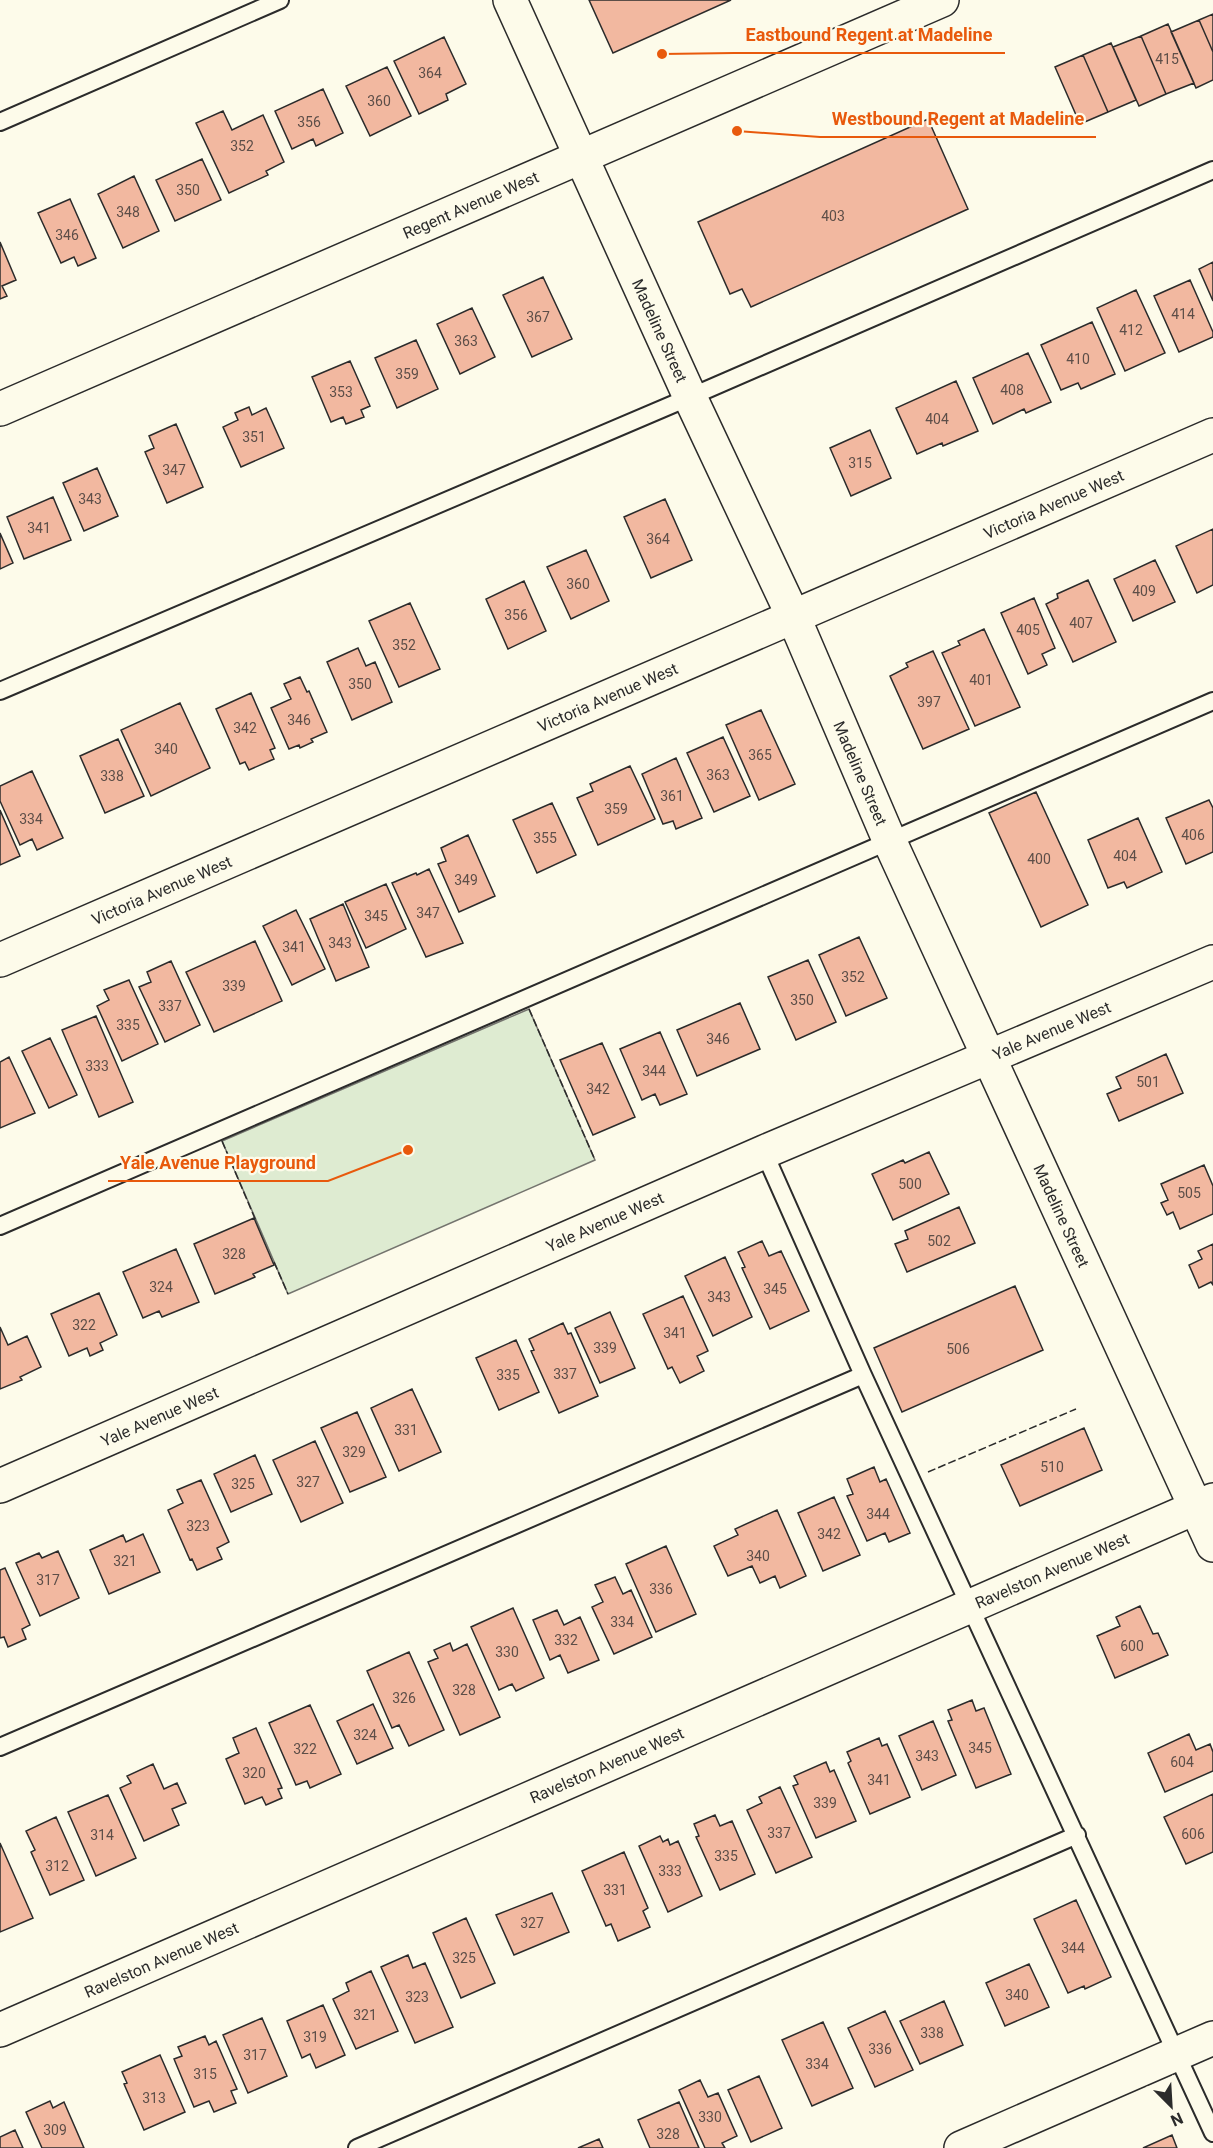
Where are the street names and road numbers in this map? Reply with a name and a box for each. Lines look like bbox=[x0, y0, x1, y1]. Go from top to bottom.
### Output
street label: Regent Avenue West bbox=[400, 167, 542, 243]
street label: Madeline Street bbox=[628, 276, 691, 386]
street label: Victoria Avenue West bbox=[981, 466, 1127, 543]
street label: Victoria Avenue West bbox=[535, 659, 681, 736]
street label: Madeline Street bbox=[829, 718, 891, 828]
street label: Victoria Avenue West bbox=[89, 852, 235, 929]
street label: Yale Avenue West bbox=[990, 997, 1114, 1064]
street label: Madeline Street bbox=[1029, 1161, 1093, 1270]
street label: Yale Avenue West bbox=[543, 1188, 667, 1256]
street label: Yale Avenue West bbox=[98, 1383, 221, 1451]
street label: Ravelston Avenue West bbox=[972, 1529, 1132, 1613]
street label: Ravelston Avenue West bbox=[527, 1723, 687, 1807]
street label: Ravelston Avenue West bbox=[82, 1918, 241, 2002]

